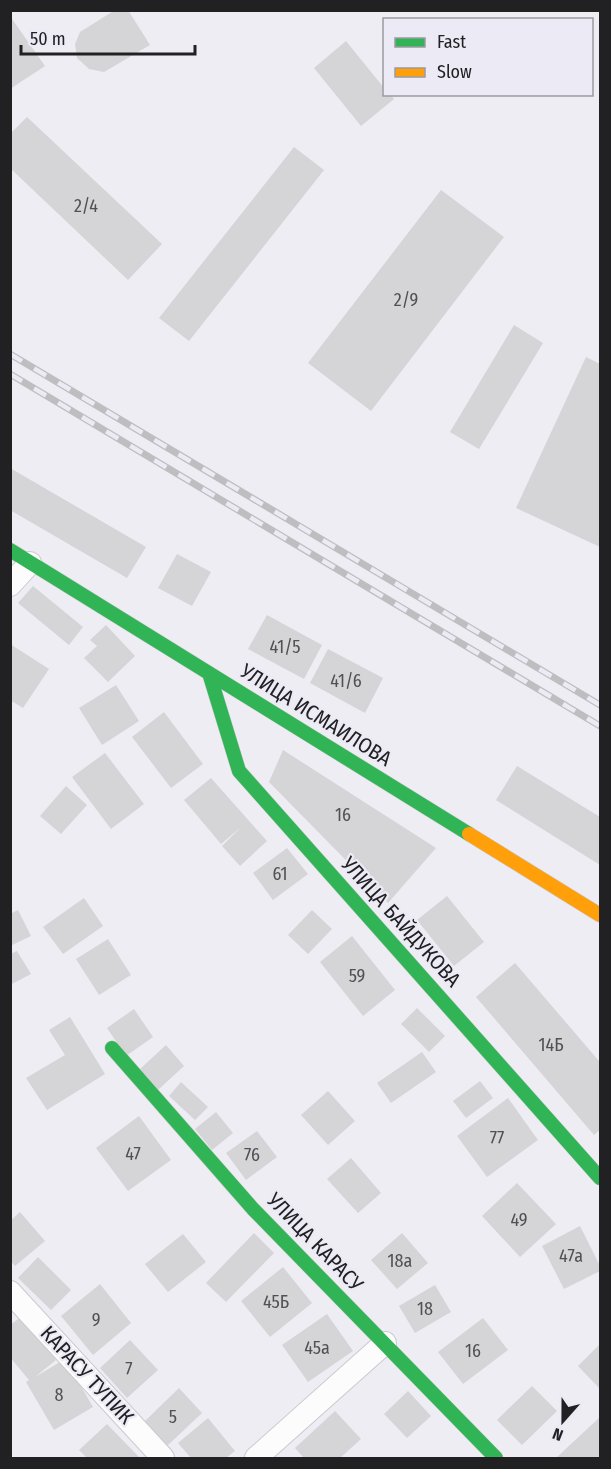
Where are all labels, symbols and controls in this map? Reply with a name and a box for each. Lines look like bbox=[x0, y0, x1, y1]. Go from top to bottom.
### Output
scale bar bbox=[21, 18, 195, 56]
legend bbox=[383, 18, 593, 96]
text: 50 m bbox=[30, 28, 66, 50]
text: Fast bbox=[437, 31, 466, 53]
text: Slow bbox=[437, 61, 472, 83]
house number: 2/4 bbox=[74, 195, 98, 217]
house number: 2/9 bbox=[394, 289, 418, 311]
house number: 41/5 bbox=[269, 636, 301, 658]
street label: УЛИЦА ИСМАИЛОВА bbox=[235, 657, 396, 772]
house number: 41/6 bbox=[330, 670, 362, 692]
house number: 16 bbox=[335, 804, 351, 826]
street label: УЛИЦА БАЙДУКОВА bbox=[335, 851, 466, 993]
house number: 61 bbox=[272, 863, 288, 885]
house number: 59 bbox=[349, 965, 365, 987]
house number: 14Б bbox=[538, 1034, 564, 1056]
house number: 77 bbox=[490, 1127, 504, 1149]
house number: 47 bbox=[125, 1143, 141, 1165]
house number: 76 bbox=[244, 1144, 260, 1166]
street label: УЛИЦА КАРАСУ bbox=[261, 1187, 369, 1297]
house number: 49 bbox=[510, 1209, 528, 1231]
house number: 47а bbox=[559, 1245, 583, 1267]
house number: 18а bbox=[388, 1250, 413, 1272]
house number: 45Б bbox=[263, 1291, 289, 1313]
house number: 18 bbox=[417, 1298, 433, 1320]
house number: 9 bbox=[92, 1309, 100, 1331]
street label: КАРАСУ ТУПИК bbox=[35, 1320, 140, 1430]
house number: 45а bbox=[304, 1337, 330, 1359]
house number: 16 bbox=[465, 1340, 481, 1362]
house number: 7 bbox=[125, 1358, 133, 1380]
house number: 8 bbox=[55, 1384, 64, 1406]
north arrow bbox=[533, 1391, 593, 1451]
house number: 5 bbox=[169, 1406, 177, 1428]
text: N bbox=[550, 1424, 566, 1445]

